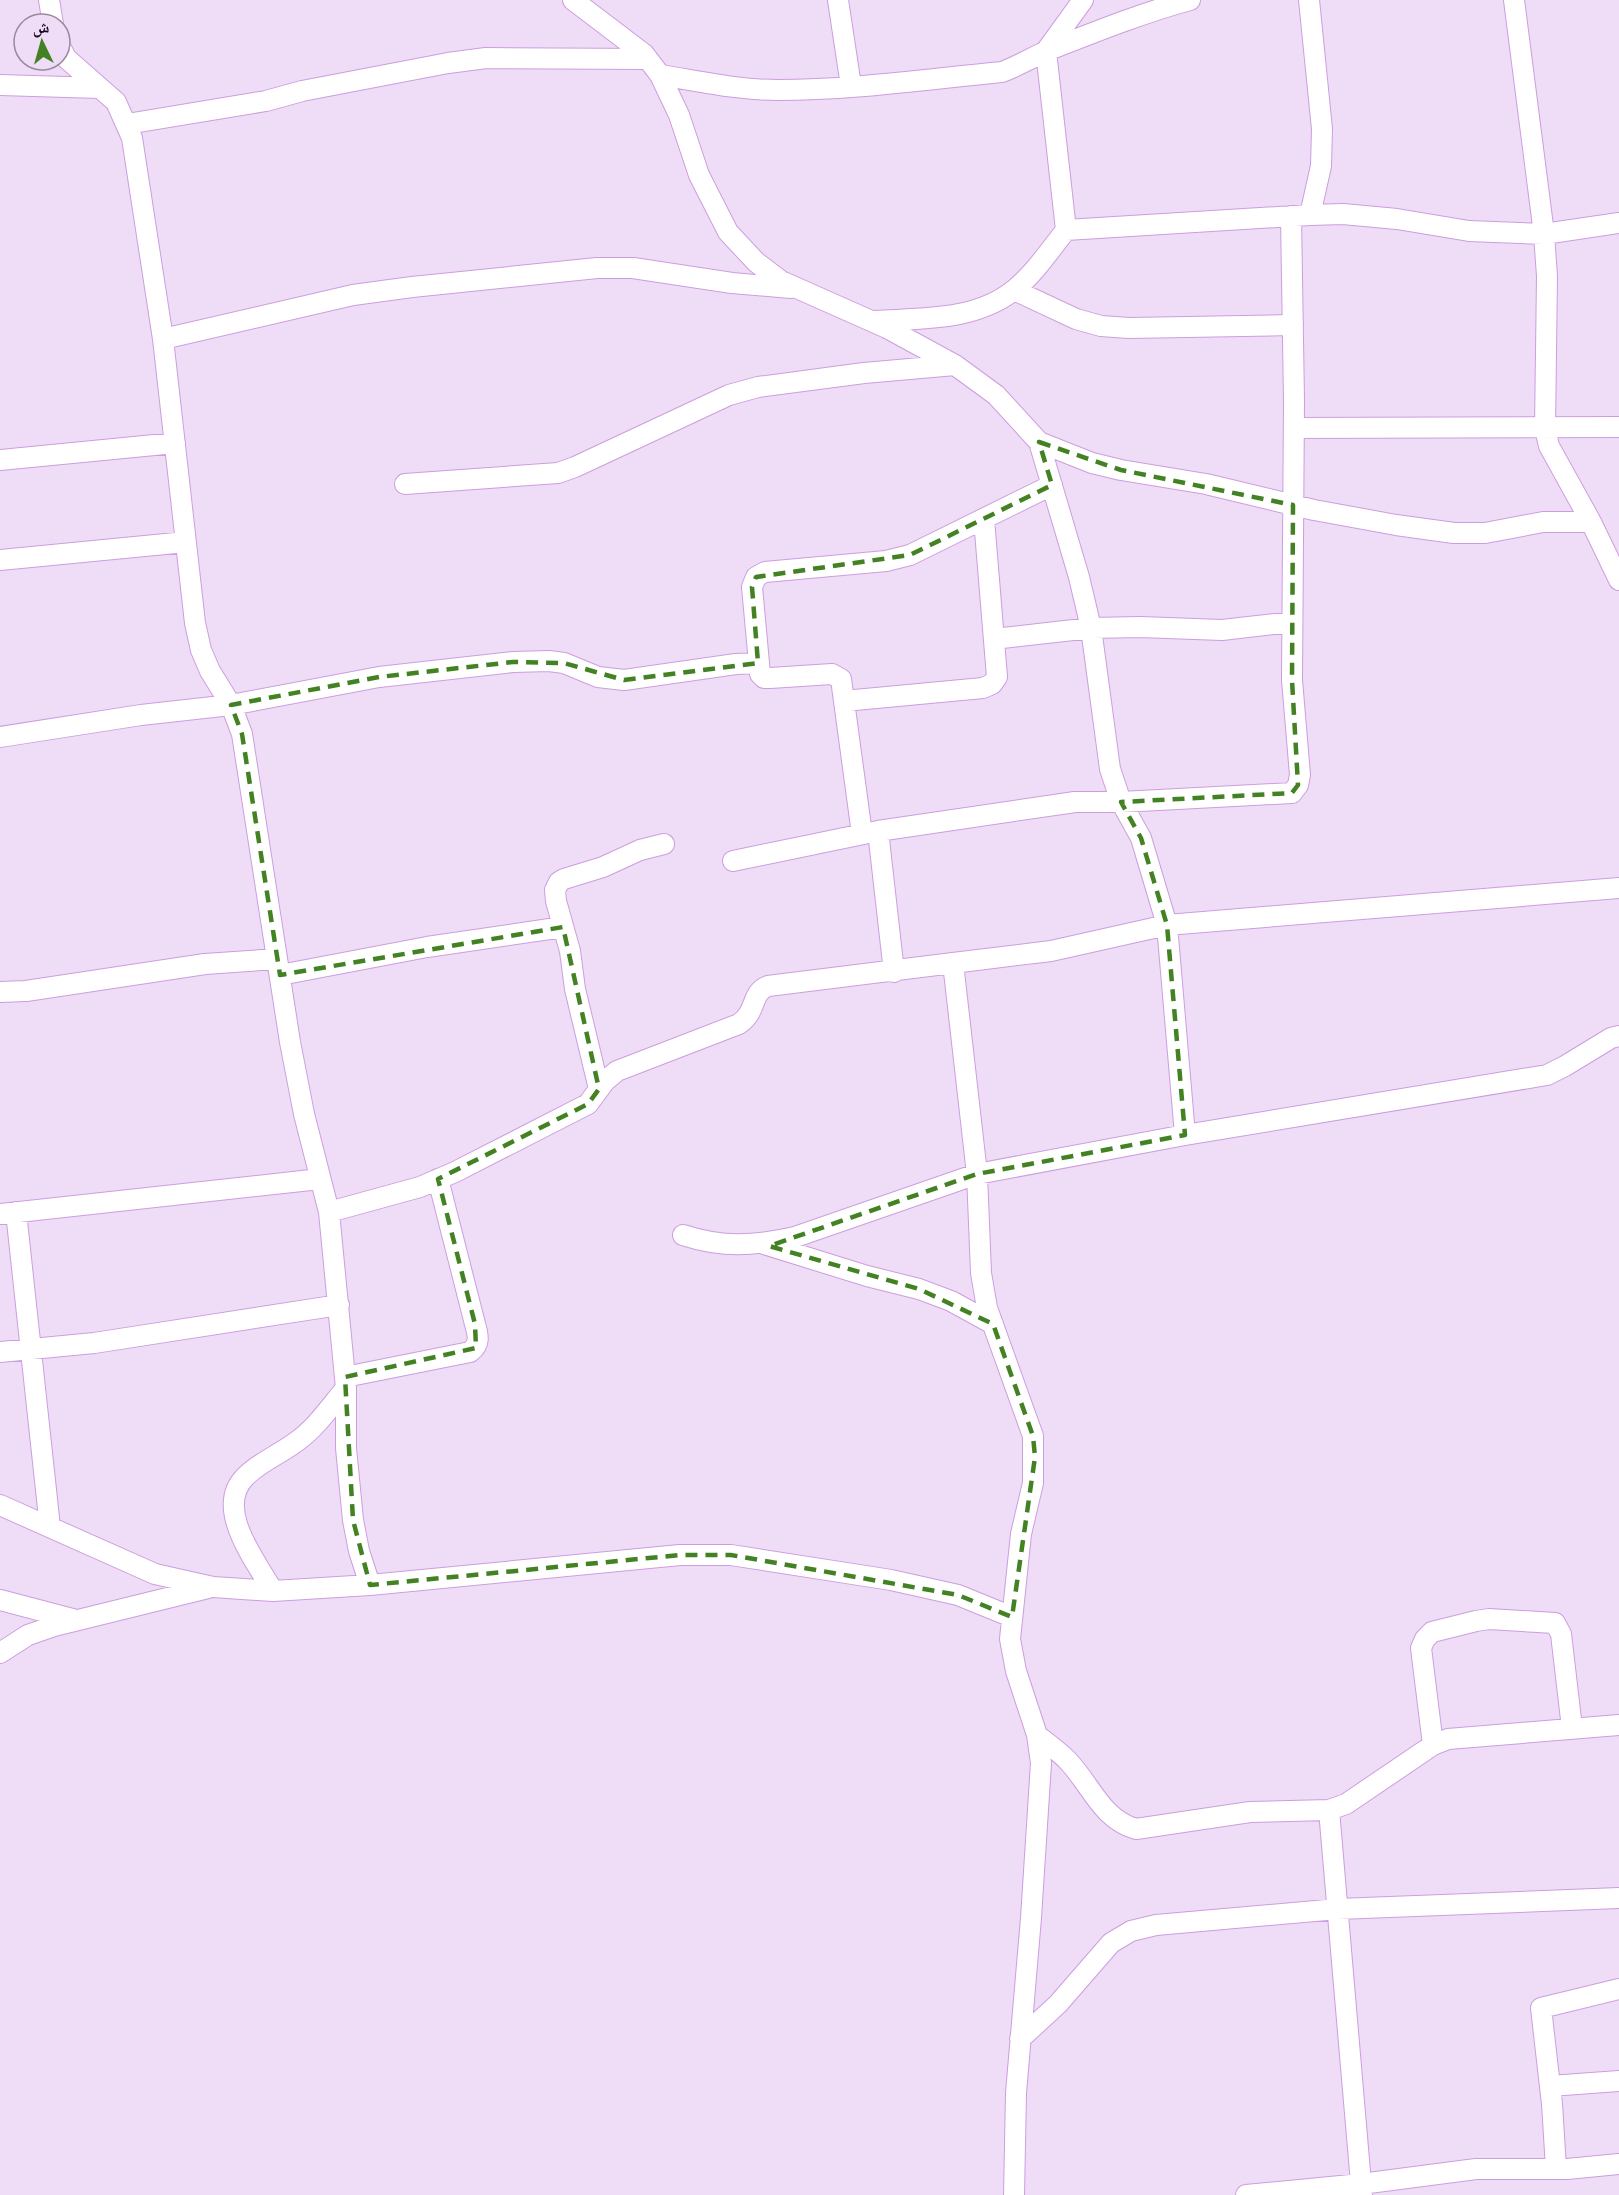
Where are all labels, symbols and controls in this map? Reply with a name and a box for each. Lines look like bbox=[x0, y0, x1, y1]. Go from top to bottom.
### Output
north arrow bbox=[12, 12, 72, 72]
text: ش bbox=[31, 16, 50, 38]

